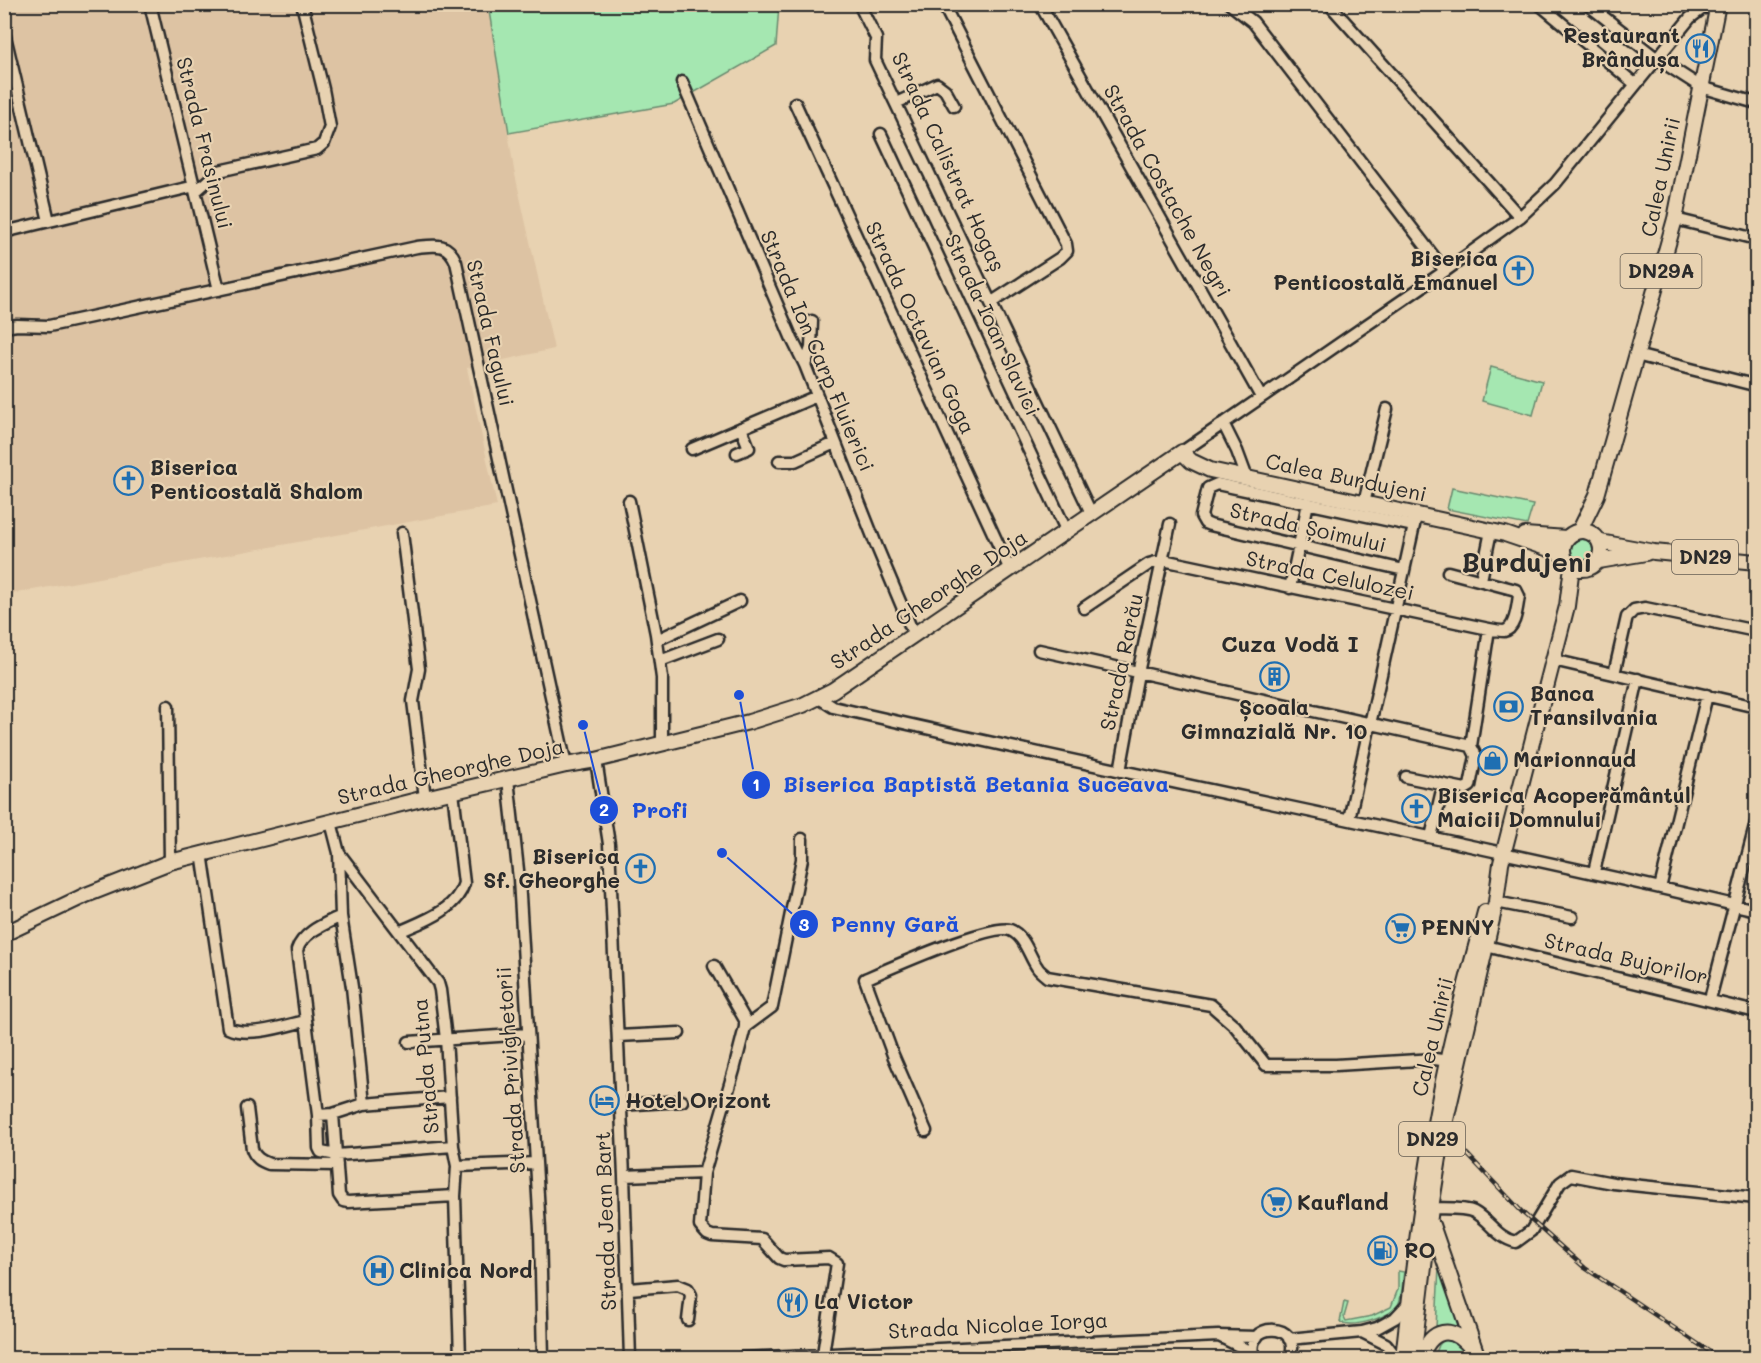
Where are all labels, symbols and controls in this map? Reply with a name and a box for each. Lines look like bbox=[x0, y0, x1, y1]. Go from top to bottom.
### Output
place label: Restaurant Brândușa bbox=[1563, 21, 1680, 74]
restaurant icon: Restaurant Brândușa bbox=[1685, 32, 1717, 64]
street label: Strada Calistrat Hogaș bbox=[886, 47, 1012, 276]
street label: Strada Frasinului bbox=[171, 54, 240, 231]
street label: Strada Costache Negri bbox=[1098, 79, 1238, 301]
street label: Calea Unirii bbox=[1634, 114, 1685, 239]
street label: Strada Octavian Goga bbox=[860, 217, 982, 438]
street label: Strada Ion Carp Fluierici bbox=[755, 226, 882, 475]
street label: Strada Ioan Slavici bbox=[939, 229, 1047, 420]
place label: Biserica Penticostală Emanuel bbox=[1273, 244, 1498, 295]
road number: DN29A bbox=[1620, 254, 1702, 288]
church icon: Biserica Penticostală Emanuel bbox=[1503, 255, 1535, 287]
street label: Strada Fagului bbox=[461, 257, 521, 409]
street label: Calea Burdujeni bbox=[1263, 446, 1429, 507]
place label: Biserica Penticostală Shalom bbox=[150, 453, 363, 504]
church icon: Biserica Penticostală Shalom bbox=[113, 464, 145, 496]
street label: Strada Șoimului bbox=[1227, 495, 1389, 559]
street label: Strada Gheorghe Doja bbox=[824, 523, 1032, 675]
road number: DN29 bbox=[1672, 540, 1738, 574]
street label: Strada Celulozei bbox=[1244, 544, 1417, 606]
district label: Burdujeni bbox=[1461, 544, 1593, 579]
street label: Strada Rarău bbox=[1093, 591, 1148, 733]
district label: Cuza Vodă I bbox=[1221, 629, 1359, 658]
building icon: Școala Gimnazială Nr. 10 bbox=[1258, 661, 1290, 693]
place label: Banca Transilvania bbox=[1530, 679, 1658, 730]
bank icon: Banca Transilvania bbox=[1493, 690, 1525, 722]
place label: Școala Gimnazială Nr. 10 bbox=[1181, 693, 1367, 744]
street label: Strada Gheorghe Doja bbox=[335, 731, 567, 810]
shop icon: Marionnaud bbox=[1476, 744, 1508, 776]
place label: Marionnaud bbox=[1513, 745, 1636, 772]
callout: Biserica Baptistă Betania Suceava bbox=[741, 765, 1181, 805]
text: Biserica Baptistă Betania Suceava bbox=[783, 769, 1169, 798]
text: 1 bbox=[752, 772, 760, 796]
place label: Biserica Acoperământul Maicii Domnului bbox=[1437, 781, 1691, 832]
callout: Profi bbox=[589, 790, 700, 830]
church icon: Biserica Acoperământul Maicii Domnului bbox=[1400, 792, 1432, 824]
text: Profi bbox=[632, 795, 688, 824]
text: 2 bbox=[599, 797, 609, 821]
place label: Biserica Sf. Gheorghe bbox=[483, 842, 620, 893]
church icon: Biserica Sf. Gheorghe bbox=[625, 853, 657, 885]
callout: Penny Gară bbox=[789, 904, 972, 944]
text: Penny Gară bbox=[831, 909, 959, 938]
text: 3 bbox=[799, 912, 810, 936]
supermarket icon: PENNY bbox=[1384, 912, 1416, 944]
place label: PENNY bbox=[1421, 913, 1494, 940]
street label: Strada Bujorilor bbox=[1542, 926, 1711, 989]
street label: Strada Privighetorii bbox=[489, 966, 530, 1174]
street label: Calea Unirii bbox=[1405, 974, 1458, 1099]
street label: Strada Putna bbox=[405, 997, 444, 1135]
hotel icon: Hotel Orizont bbox=[588, 1085, 620, 1117]
place label: Hotel Orizont bbox=[625, 1086, 771, 1113]
road number: DN29 bbox=[1399, 1122, 1465, 1156]
street label: Strada Jean Bart bbox=[588, 1131, 621, 1311]
supermarket icon: Kaufland bbox=[1260, 1187, 1292, 1219]
place label: Kaufland bbox=[1297, 1188, 1389, 1215]
fuel station icon: RO bbox=[1367, 1235, 1399, 1267]
place label: RO bbox=[1404, 1236, 1436, 1263]
hospital icon: Clinica Nord bbox=[362, 1255, 394, 1287]
place label: Clinica Nord bbox=[399, 1256, 532, 1283]
restaurant icon: La Victor bbox=[777, 1286, 809, 1318]
place label: La Victor bbox=[814, 1287, 913, 1314]
street label: Strada Nicolae Iorga bbox=[887, 1305, 1109, 1344]

